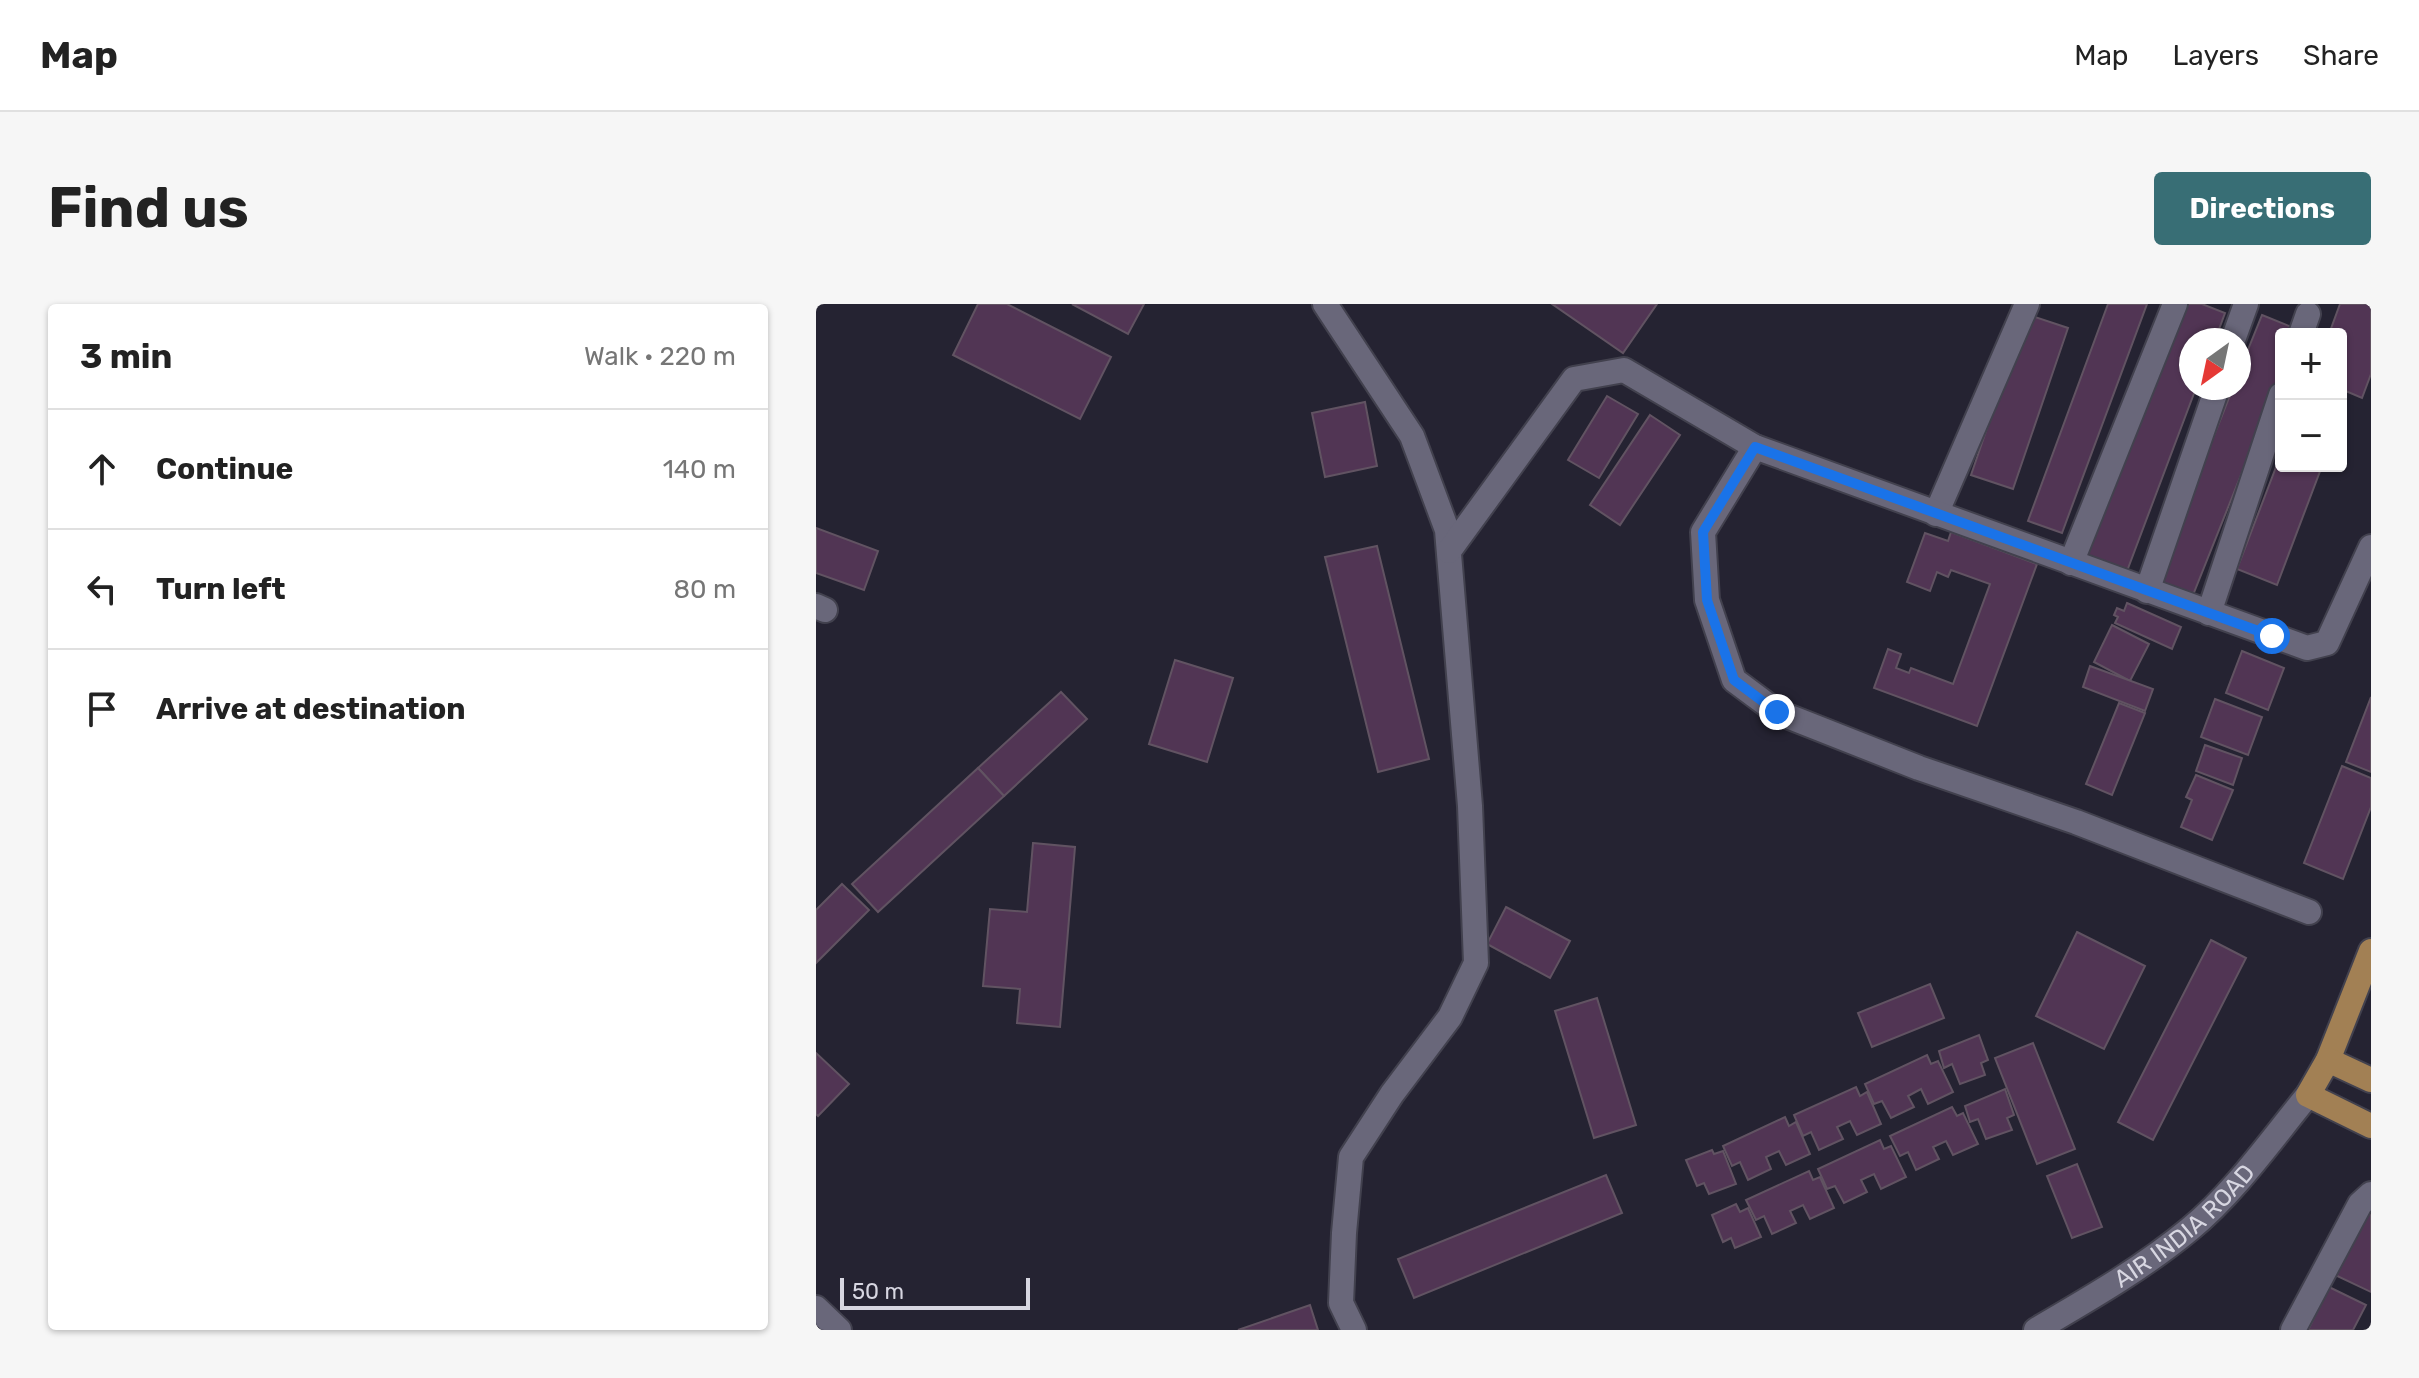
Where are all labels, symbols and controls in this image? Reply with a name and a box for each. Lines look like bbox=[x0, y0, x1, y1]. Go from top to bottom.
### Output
text: Map bbox=[40, 32, 118, 78]
text: Map bbox=[2074, 39, 2129, 72]
text: Layers bbox=[2173, 39, 2259, 72]
text: Share bbox=[2303, 39, 2379, 72]
button: Directions bbox=[2154, 172, 2371, 245]
text: Find us bbox=[48, 175, 249, 241]
north arrow bbox=[2179, 328, 2251, 400]
map controls bbox=[2275, 328, 2347, 472]
button: + bbox=[2275, 328, 2347, 400]
text: 3 min bbox=[80, 336, 172, 377]
text: Walk · 220 m bbox=[584, 341, 736, 372]
button: − bbox=[2275, 400, 2347, 472]
icon: ahead bbox=[80, 447, 124, 491]
text: Continue bbox=[156, 451, 293, 487]
text: 140 m bbox=[663, 454, 736, 485]
icon: left bbox=[80, 567, 124, 611]
text: Turn left bbox=[156, 571, 286, 607]
text: 80 m bbox=[673, 574, 736, 605]
route start bbox=[2254, 618, 2290, 654]
icon: arrive bbox=[80, 687, 124, 731]
text: Arrive at destination bbox=[156, 691, 466, 727]
route end bbox=[1759, 694, 1795, 730]
street label: AIR INDIA ROAD bbox=[2109, 1159, 2260, 1293]
scale bar bbox=[840, 1274, 1030, 1310]
text: 50 m bbox=[852, 1278, 904, 1305]

